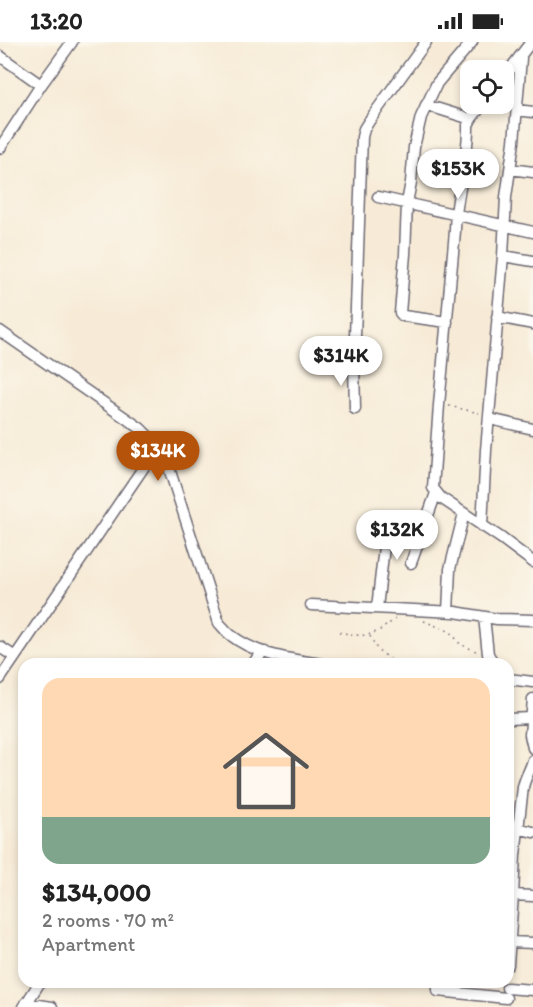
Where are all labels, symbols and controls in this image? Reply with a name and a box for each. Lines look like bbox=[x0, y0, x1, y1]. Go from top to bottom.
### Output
text: 13:20 bbox=[30, 8, 83, 35]
map controls bbox=[460, 60, 514, 114]
button: locate bbox=[460, 60, 514, 114]
pin: $153K bbox=[416, 149, 500, 200]
text: $153K bbox=[431, 156, 485, 180]
pin: $314K bbox=[299, 336, 383, 387]
text: $314K bbox=[313, 343, 369, 367]
pin: $134K bbox=[116, 431, 200, 482]
text: $134K bbox=[130, 438, 186, 462]
pin: $132K bbox=[355, 510, 439, 561]
text: $132K bbox=[370, 517, 424, 541]
icon: home bbox=[212, 717, 320, 825]
text: $134,000 bbox=[42, 876, 151, 908]
text: 2 rooms · 70 m² bbox=[42, 908, 174, 932]
text: Apartment bbox=[42, 932, 135, 956]

